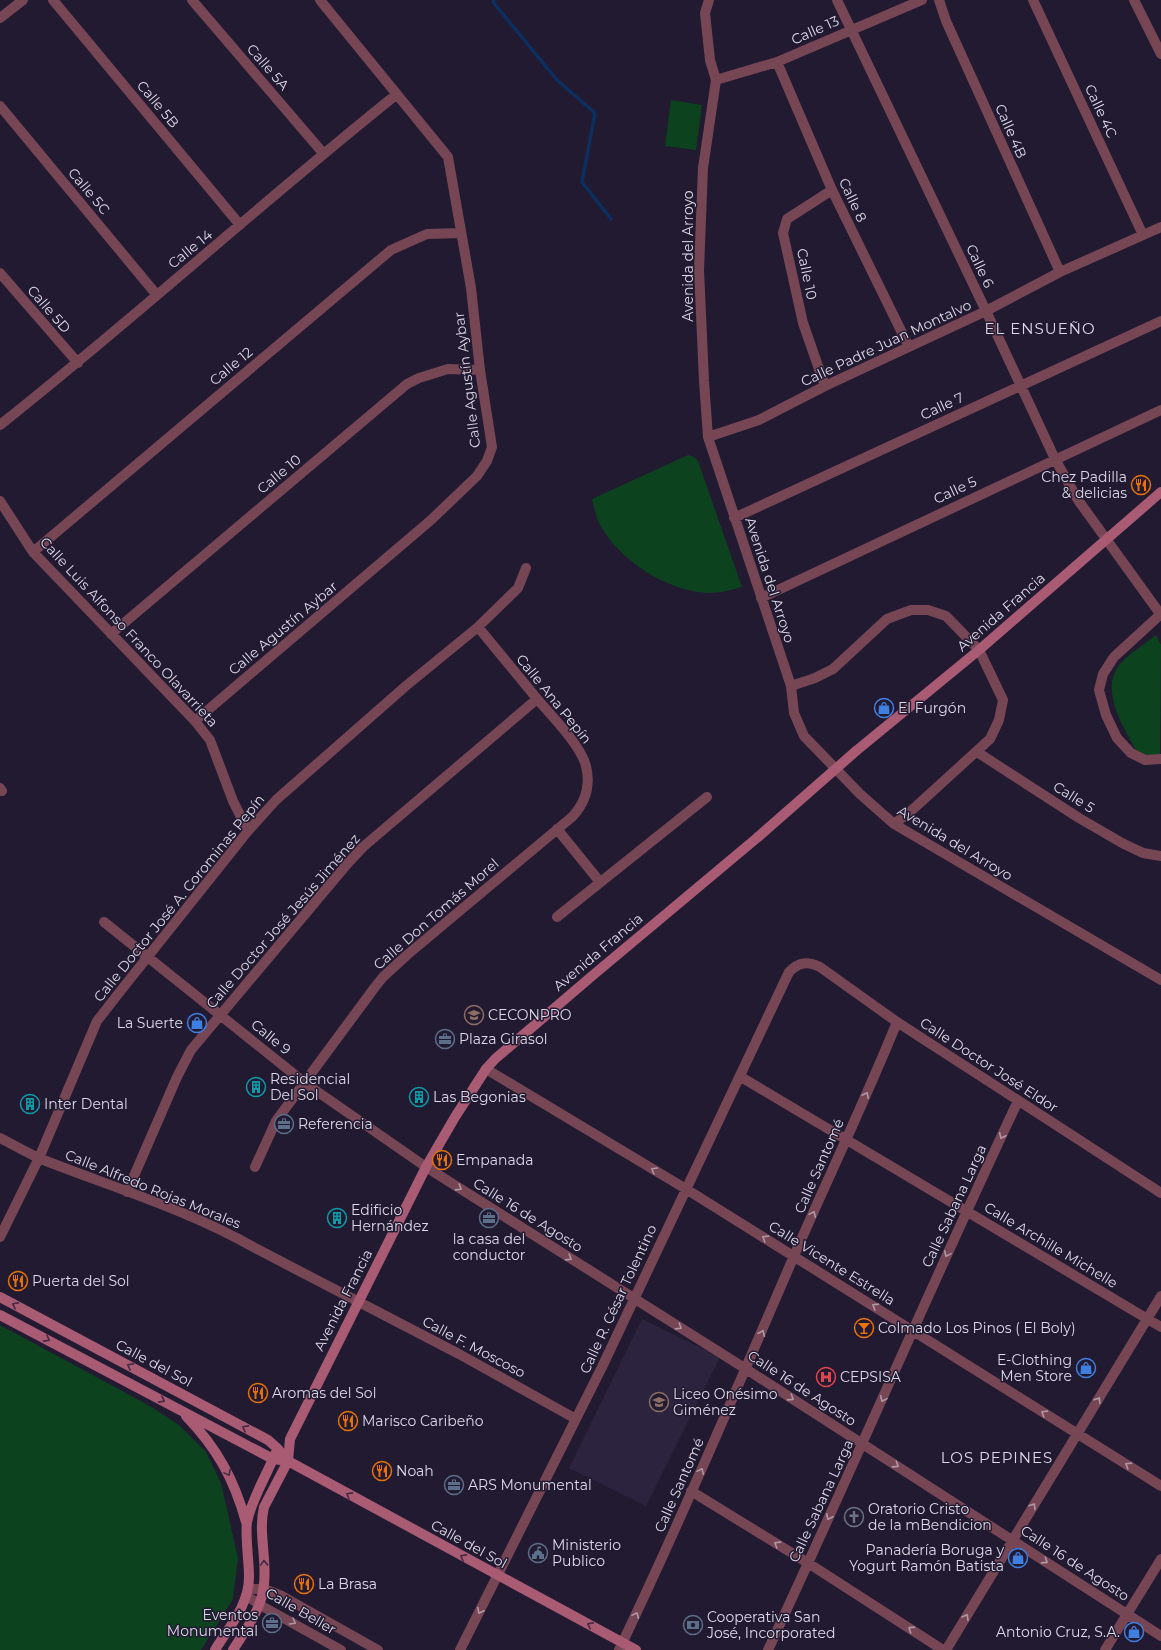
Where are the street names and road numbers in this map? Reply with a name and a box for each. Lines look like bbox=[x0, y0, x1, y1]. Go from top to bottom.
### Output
street label: Calle 13 bbox=[788, 11, 842, 49]
street label: Calle 5A bbox=[243, 40, 294, 95]
street label: Calle 5B bbox=[133, 77, 183, 131]
street label: Calle 4C bbox=[1081, 81, 1121, 141]
street label: Calle 4B bbox=[991, 101, 1031, 161]
street label: Calle 5C bbox=[64, 164, 114, 218]
street label: Calle 8 bbox=[835, 175, 871, 225]
street label: Avenida del Arroyo bbox=[679, 190, 697, 322]
street label: Calle 14 bbox=[164, 225, 216, 272]
street label: Calle 6 bbox=[962, 241, 998, 291]
street label: Calle 10 bbox=[793, 247, 821, 301]
street label: Calle 5D bbox=[23, 281, 75, 337]
street label: Calle Padre Juan Montalvo bbox=[798, 295, 974, 390]
street label: Calle Agustín Aybar bbox=[450, 311, 484, 449]
street label: Calle 12 bbox=[206, 343, 256, 389]
street label: Calle 7 bbox=[917, 388, 967, 424]
street label: Calle 10 bbox=[253, 450, 305, 498]
street label: Calle 5 bbox=[931, 472, 980, 508]
street label: Avenida del Arroyo bbox=[741, 515, 799, 645]
street label: Calle Luis Alfonso Franco Olavarrieta bbox=[36, 533, 222, 731]
street label: Avenida Francia bbox=[953, 569, 1049, 655]
street label: Calle Agustín Aybar bbox=[225, 577, 341, 679]
street label: Calle Ana Pepín bbox=[512, 651, 596, 747]
street label: Calle 5 bbox=[1050, 777, 1098, 817]
street label: Calle Doctor José A. Corominas Pepín bbox=[90, 791, 268, 1005]
street label: Avenida del Arroyo bbox=[894, 801, 1016, 885]
street label: Calle Doctor José Jesús Jiménez bbox=[202, 830, 364, 1012]
street label: Calle Don Tomás Morel bbox=[369, 855, 503, 973]
street label: Avenida Francia bbox=[550, 909, 646, 995]
street label: Calle Doctor José Eldor bbox=[916, 1014, 1062, 1117]
street label: Calle 9 bbox=[247, 1015, 295, 1059]
street label: Calle Santomé bbox=[790, 1116, 848, 1216]
street label: Calle Sabana Larga bbox=[918, 1142, 990, 1270]
street label: Calle Alfredo Rojas Morales bbox=[62, 1145, 244, 1233]
street label: Calle 16 de Agosto bbox=[470, 1174, 586, 1256]
street label: Calle Archille Michelle bbox=[981, 1198, 1121, 1292]
street label: Calle Vicente Estrella bbox=[765, 1217, 899, 1309]
street label: Calle R. César Tolentino bbox=[576, 1221, 661, 1376]
street label: Avenida Francia bbox=[310, 1246, 376, 1354]
street label: Calle F. Moscoso bbox=[419, 1312, 529, 1382]
street label: Calle del Sol bbox=[113, 1335, 195, 1391]
street label: Calle 16 de Agosto bbox=[744, 1346, 860, 1430]
street label: Calle Santomé bbox=[650, 1435, 708, 1535]
street label: Calle Sabana Larga bbox=[785, 1437, 857, 1565]
street label: Calle del Sol bbox=[428, 1516, 510, 1572]
street label: Calle 16 de Agosto bbox=[1017, 1521, 1133, 1605]
street label: Calle Beller bbox=[263, 1584, 340, 1639]

